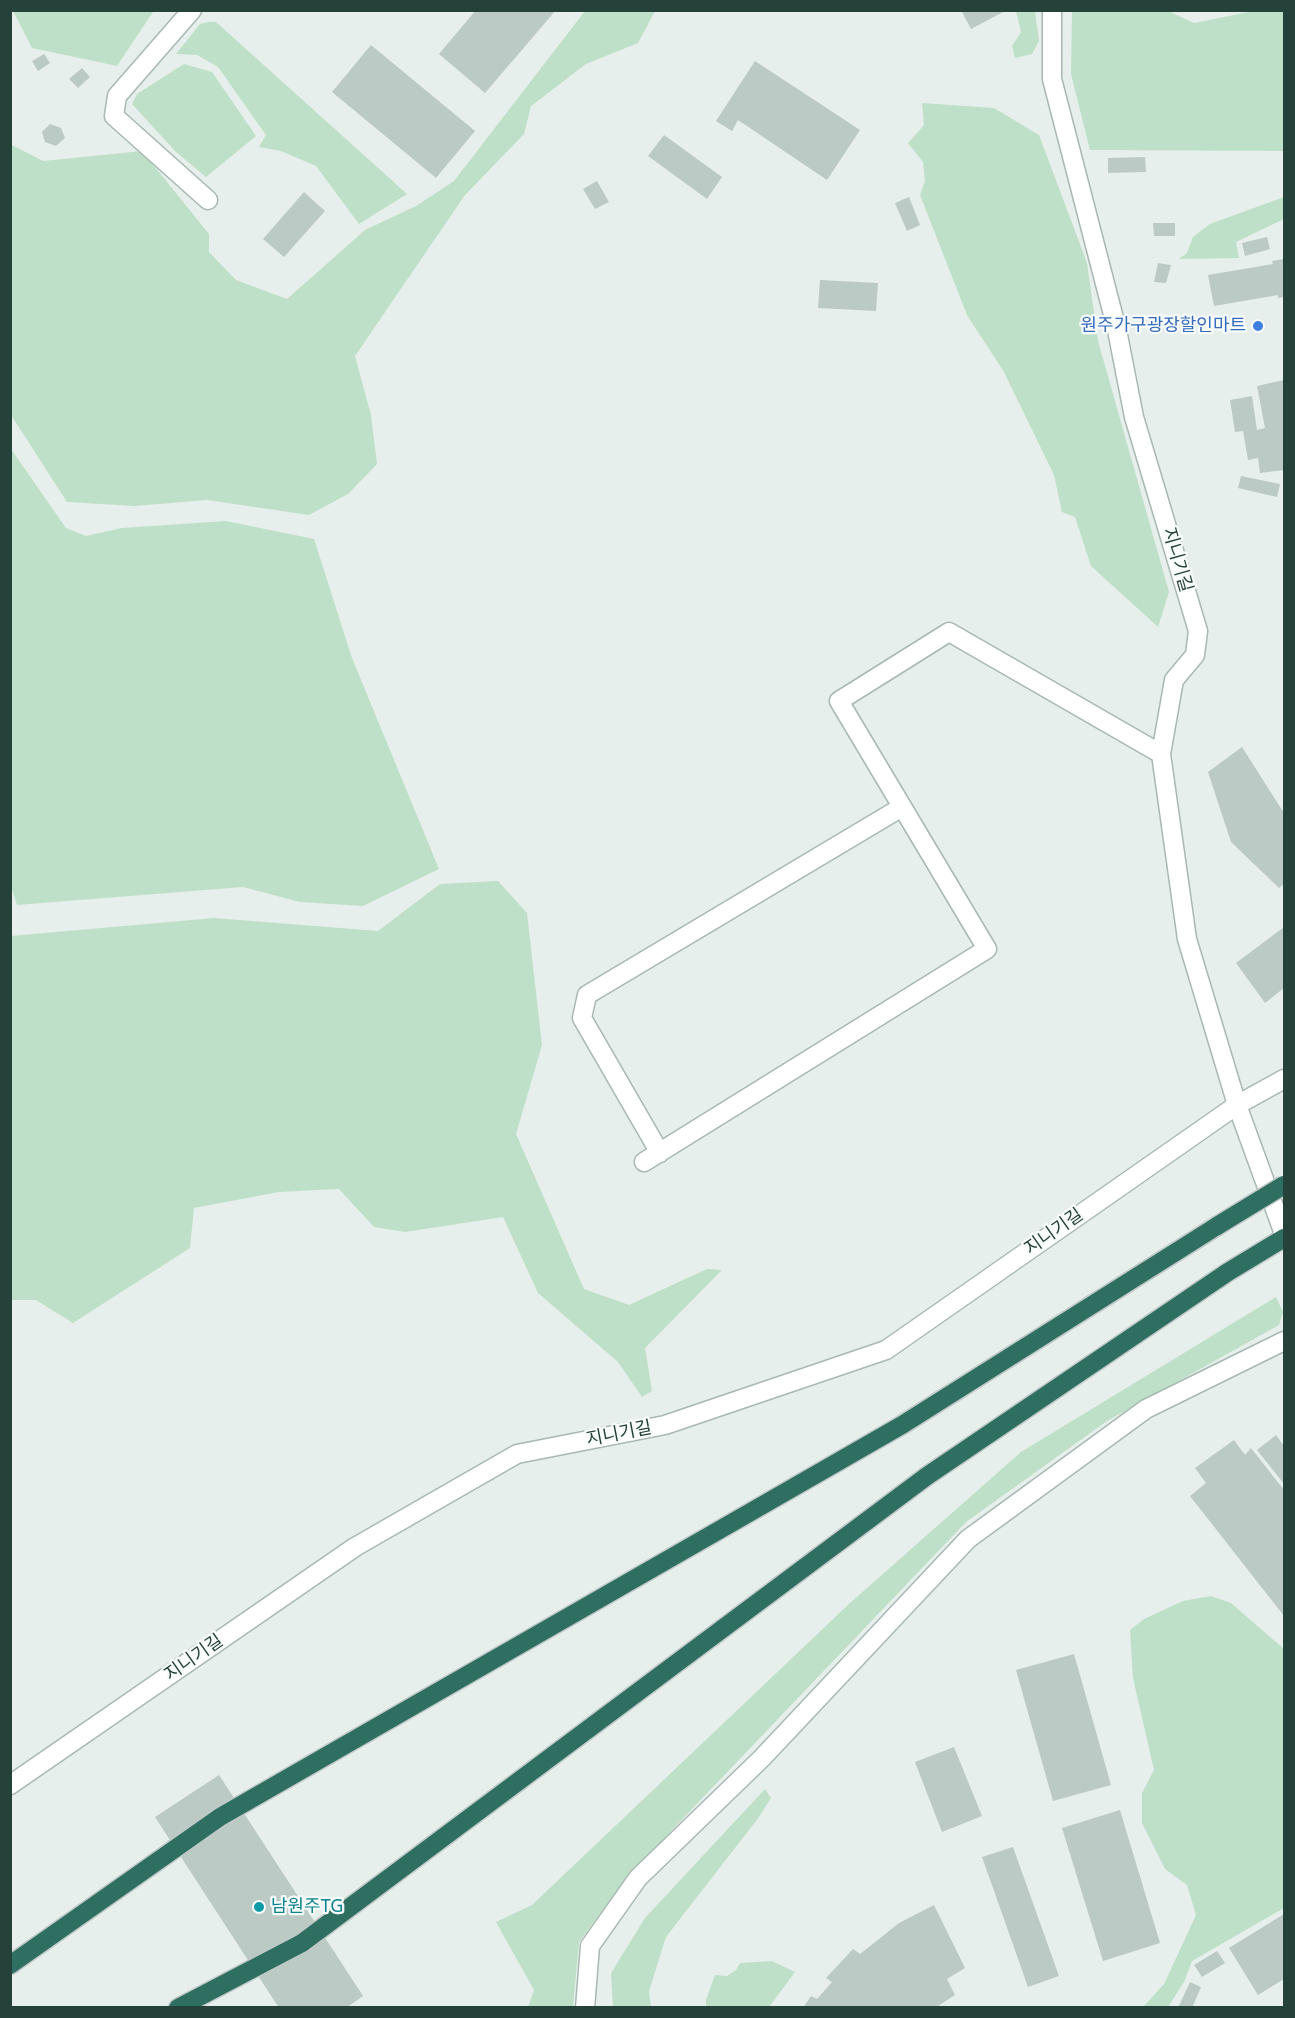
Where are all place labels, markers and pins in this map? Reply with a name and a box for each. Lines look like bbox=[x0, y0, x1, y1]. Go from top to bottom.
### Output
place label: 원주가구광장할인마트 bbox=[1080, 315, 1246, 337]
marker: 원주가구광장할인마트 bbox=[1251, 319, 1265, 333]
place label: 남원주TG bbox=[271, 1896, 343, 1918]
marker: 남원주TG bbox=[252, 1900, 266, 1914]

